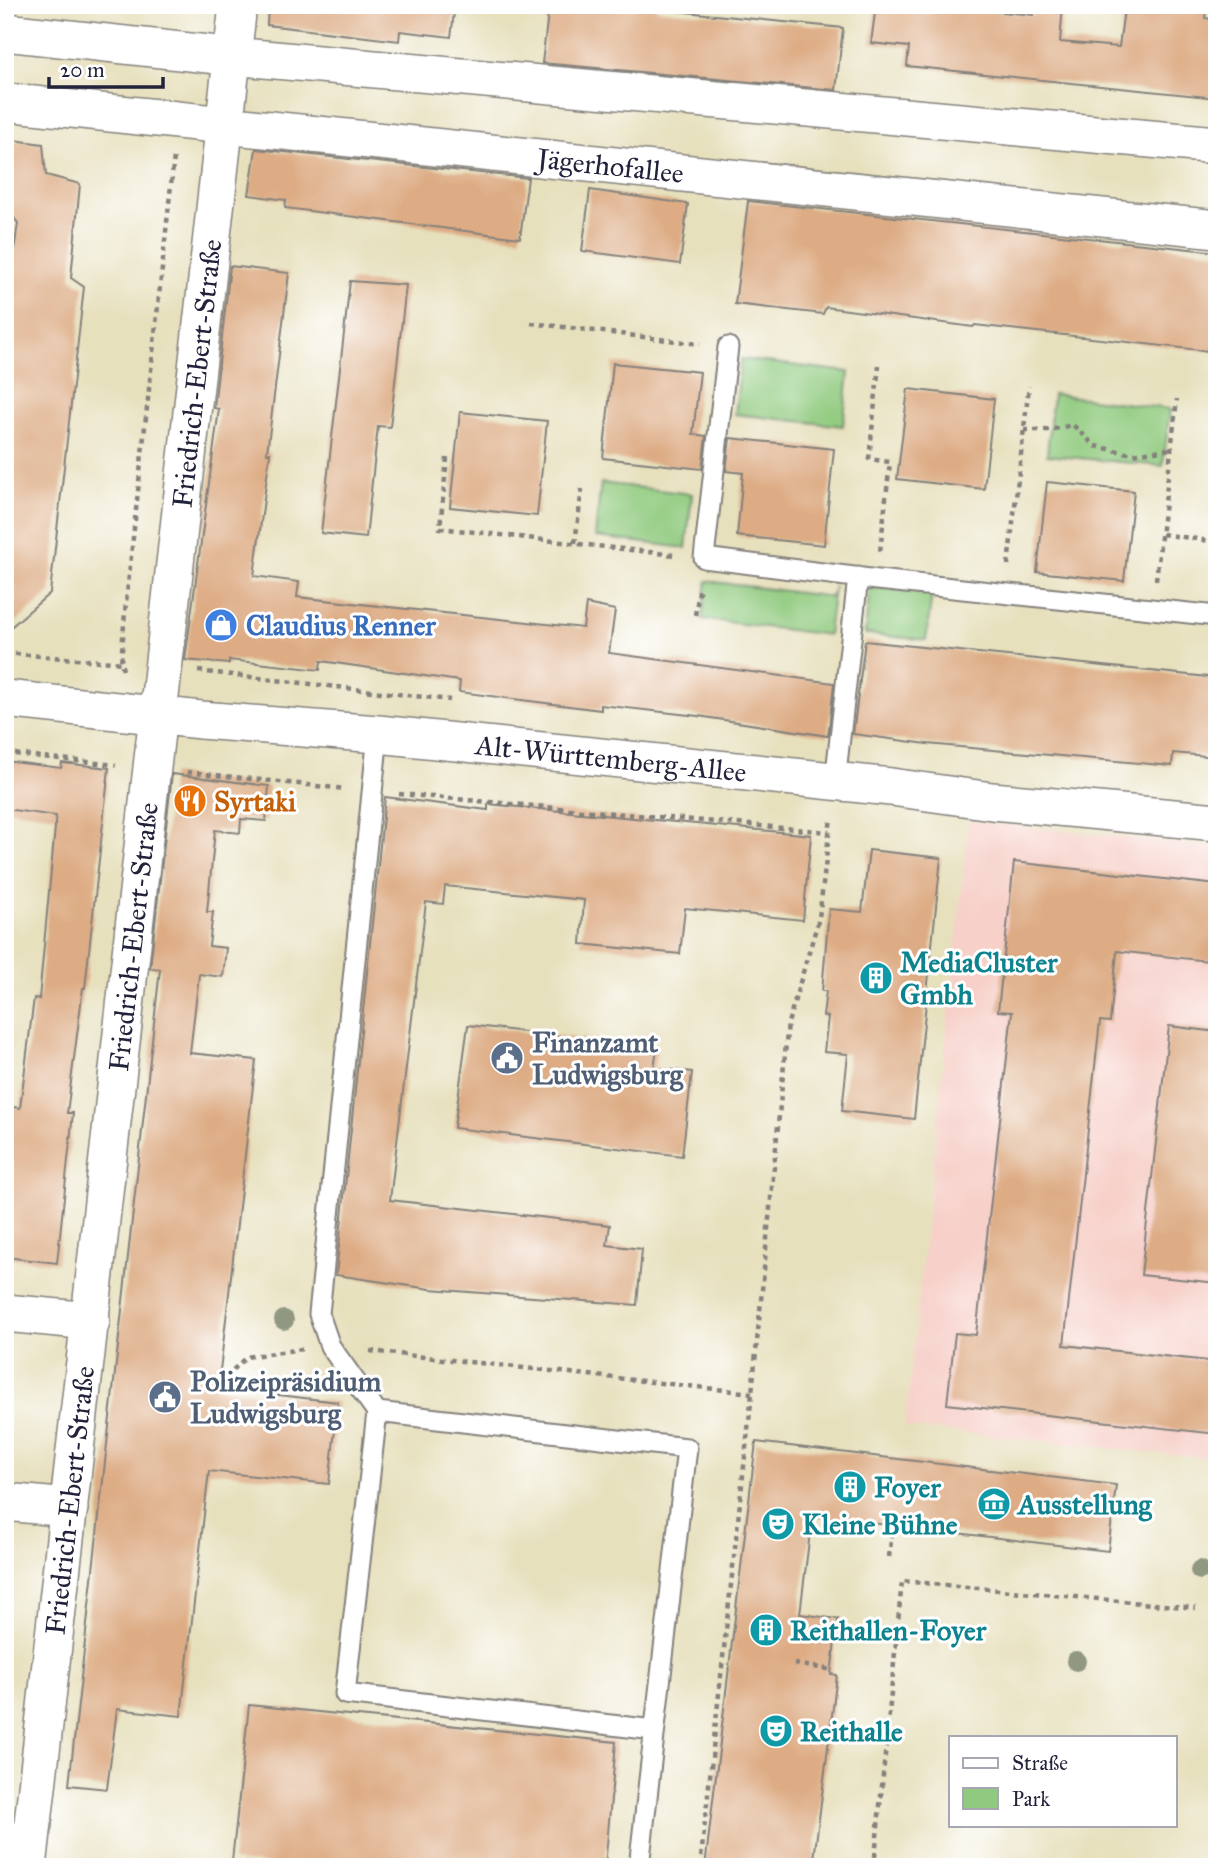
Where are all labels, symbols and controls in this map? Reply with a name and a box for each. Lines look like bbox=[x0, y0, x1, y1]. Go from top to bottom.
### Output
scale bar bbox=[49, 46, 163, 90]
text: 20 m bbox=[60, 57, 105, 83]
street label: Jägerhofallee bbox=[533, 140, 686, 191]
street label: Friedrich-Ebert-Straße bbox=[164, 237, 229, 510]
shop icon: Claudius Renner bbox=[202, 606, 240, 644]
place label: Claudius Renner bbox=[246, 608, 436, 643]
street label: Alt-Württemberg-Allee bbox=[473, 727, 748, 789]
restaurant icon: Syrtaki bbox=[171, 782, 209, 820]
place label: Syrtaki bbox=[214, 784, 296, 819]
street label: Friedrich-Ebert-Straße bbox=[100, 801, 165, 1073]
place label: MediaCluster Gmbh bbox=[900, 945, 1058, 1012]
building icon: MediaCluster Gmbh bbox=[857, 959, 895, 997]
place label: Finanzamt Ludwigsburg bbox=[532, 1025, 684, 1092]
public building icon: Finanzamt Ludwigsburg bbox=[488, 1039, 526, 1077]
street label: Friedrich-Ebert-Straße bbox=[37, 1364, 102, 1637]
place label: Polizeipräsidium Ludwigsburg bbox=[190, 1364, 382, 1431]
public building icon: Polizeipräsidium Ludwigsburg bbox=[146, 1378, 184, 1416]
building icon: Foyer bbox=[831, 1468, 869, 1506]
place label: Foyer bbox=[874, 1470, 941, 1505]
museum icon: Ausstellung bbox=[975, 1485, 1013, 1523]
place label: Ausstellung bbox=[1016, 1487, 1153, 1522]
theatre icon: Kleine Bühne bbox=[759, 1505, 797, 1543]
place label: Kleine Bühne bbox=[802, 1507, 958, 1542]
building icon: Reithallen-Foyer bbox=[747, 1611, 785, 1649]
place label: Reithallen-Foyer bbox=[790, 1613, 987, 1648]
theatre icon: Reithalle bbox=[757, 1712, 795, 1750]
place label: Reithalle bbox=[800, 1714, 903, 1749]
legend bbox=[949, 1736, 1176, 1826]
text: Straße bbox=[1012, 1750, 1068, 1776]
text: Park bbox=[1012, 1786, 1050, 1812]

